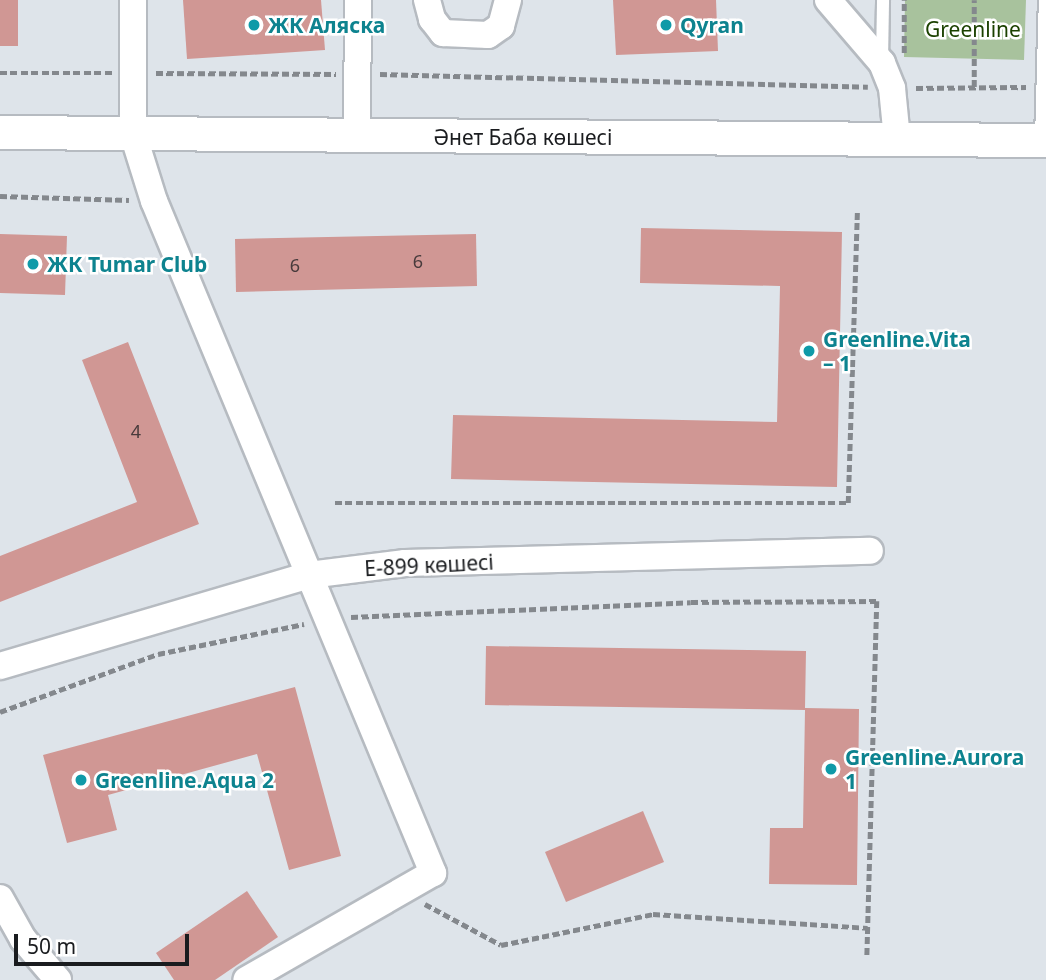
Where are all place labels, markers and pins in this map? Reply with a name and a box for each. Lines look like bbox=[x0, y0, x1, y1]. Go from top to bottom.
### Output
place label: ЖК Аляска bbox=[268, 12, 385, 38]
place label: Qyran bbox=[680, 12, 744, 38]
marker: ЖК Аляска bbox=[246, 17, 262, 33]
marker: Qyran bbox=[658, 17, 674, 33]
place label: ЖК Tumar Club bbox=[47, 251, 207, 277]
marker: ЖК Tumar Club bbox=[25, 256, 41, 272]
place label: Greenline.Vita – 1 bbox=[823, 326, 971, 376]
marker: Greenline.Vita – 1 bbox=[801, 343, 817, 359]
place label: Greenline.Aurora 1 bbox=[845, 744, 1024, 794]
marker: Greenline.Aurora 1 bbox=[823, 761, 839, 777]
place label: Greenline.Aqua 2 bbox=[95, 767, 274, 793]
marker: Greenline.Aqua 2 bbox=[73, 772, 89, 788]

